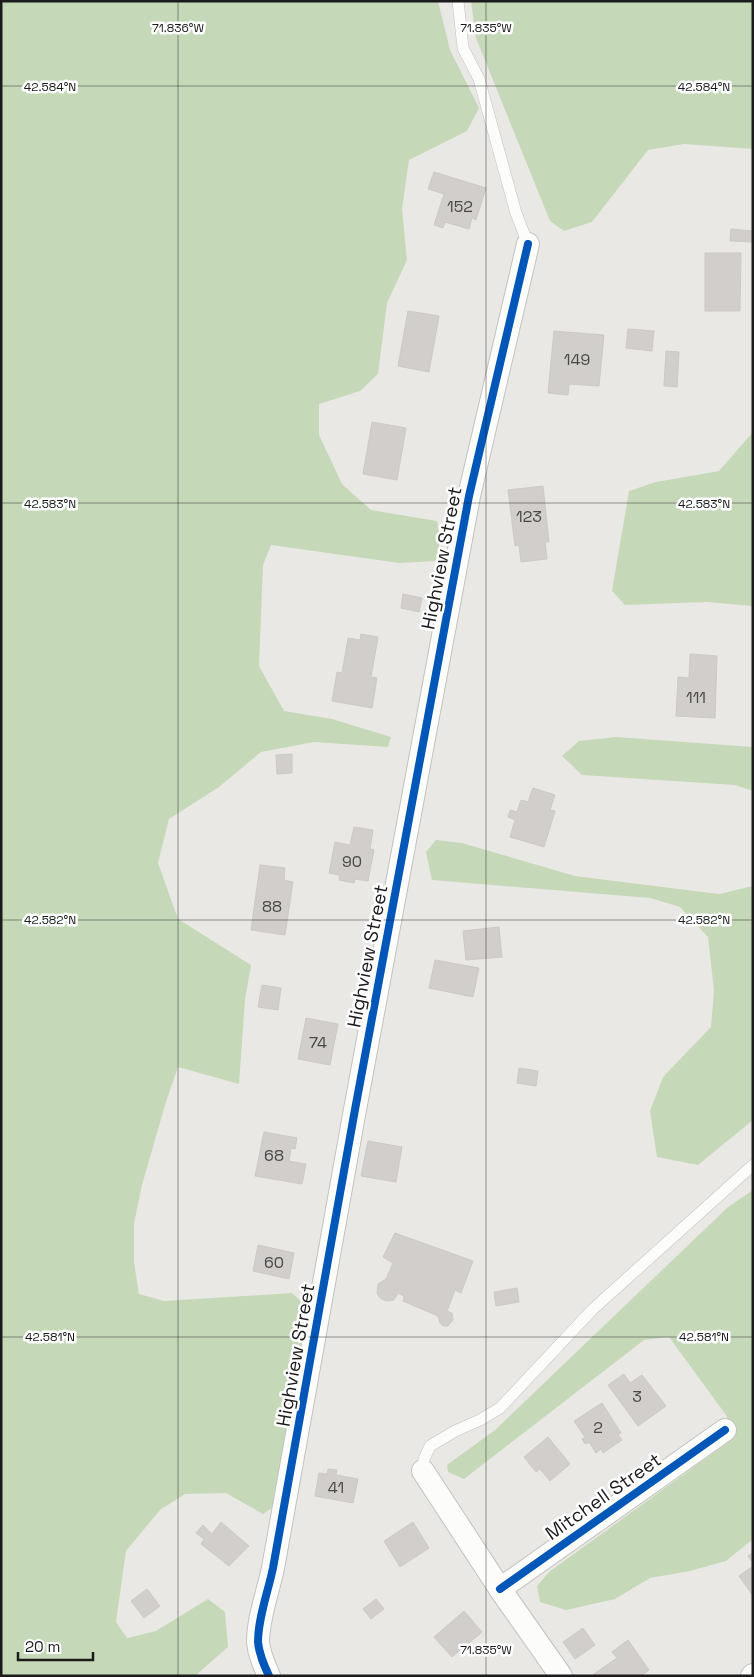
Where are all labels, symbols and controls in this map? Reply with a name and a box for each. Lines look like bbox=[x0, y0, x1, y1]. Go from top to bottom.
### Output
text: 71.836°W bbox=[152, 20, 204, 36]
text: 71.835°W bbox=[460, 20, 512, 36]
text: 42.584°N bbox=[24, 79, 76, 95]
text: 42.584°N bbox=[678, 79, 730, 95]
house number: 152 bbox=[447, 196, 473, 217]
house number: 149 bbox=[564, 349, 590, 370]
street label: Highview Street bbox=[415, 485, 468, 632]
text: 42.583°N bbox=[24, 496, 76, 512]
text: 42.583°N bbox=[678, 496, 730, 512]
house number: 123 bbox=[516, 506, 542, 527]
house number: 111 bbox=[686, 687, 706, 708]
house number: 90 bbox=[342, 851, 362, 872]
street label: Highview Street bbox=[341, 883, 394, 1030]
house number: 88 bbox=[262, 896, 282, 917]
text: 42.582°N bbox=[24, 912, 76, 928]
text: 42.582°N bbox=[678, 912, 730, 928]
house number: 74 bbox=[309, 1032, 327, 1053]
house number: 68 bbox=[264, 1145, 284, 1166]
house number: 60 bbox=[264, 1252, 284, 1273]
street label: Highview Street bbox=[271, 1282, 320, 1429]
text: 42.581°N bbox=[25, 1329, 75, 1345]
text: 42.581°N bbox=[679, 1329, 729, 1345]
house number: 3 bbox=[632, 1386, 642, 1407]
house number: 2 bbox=[593, 1417, 603, 1438]
street label: Mitchell Street bbox=[540, 1447, 666, 1546]
house number: 41 bbox=[328, 1477, 344, 1498]
scale bar bbox=[18, 1630, 92, 1662]
text: 20 m bbox=[25, 1637, 60, 1656]
text: 71.835°W bbox=[460, 1642, 512, 1658]

